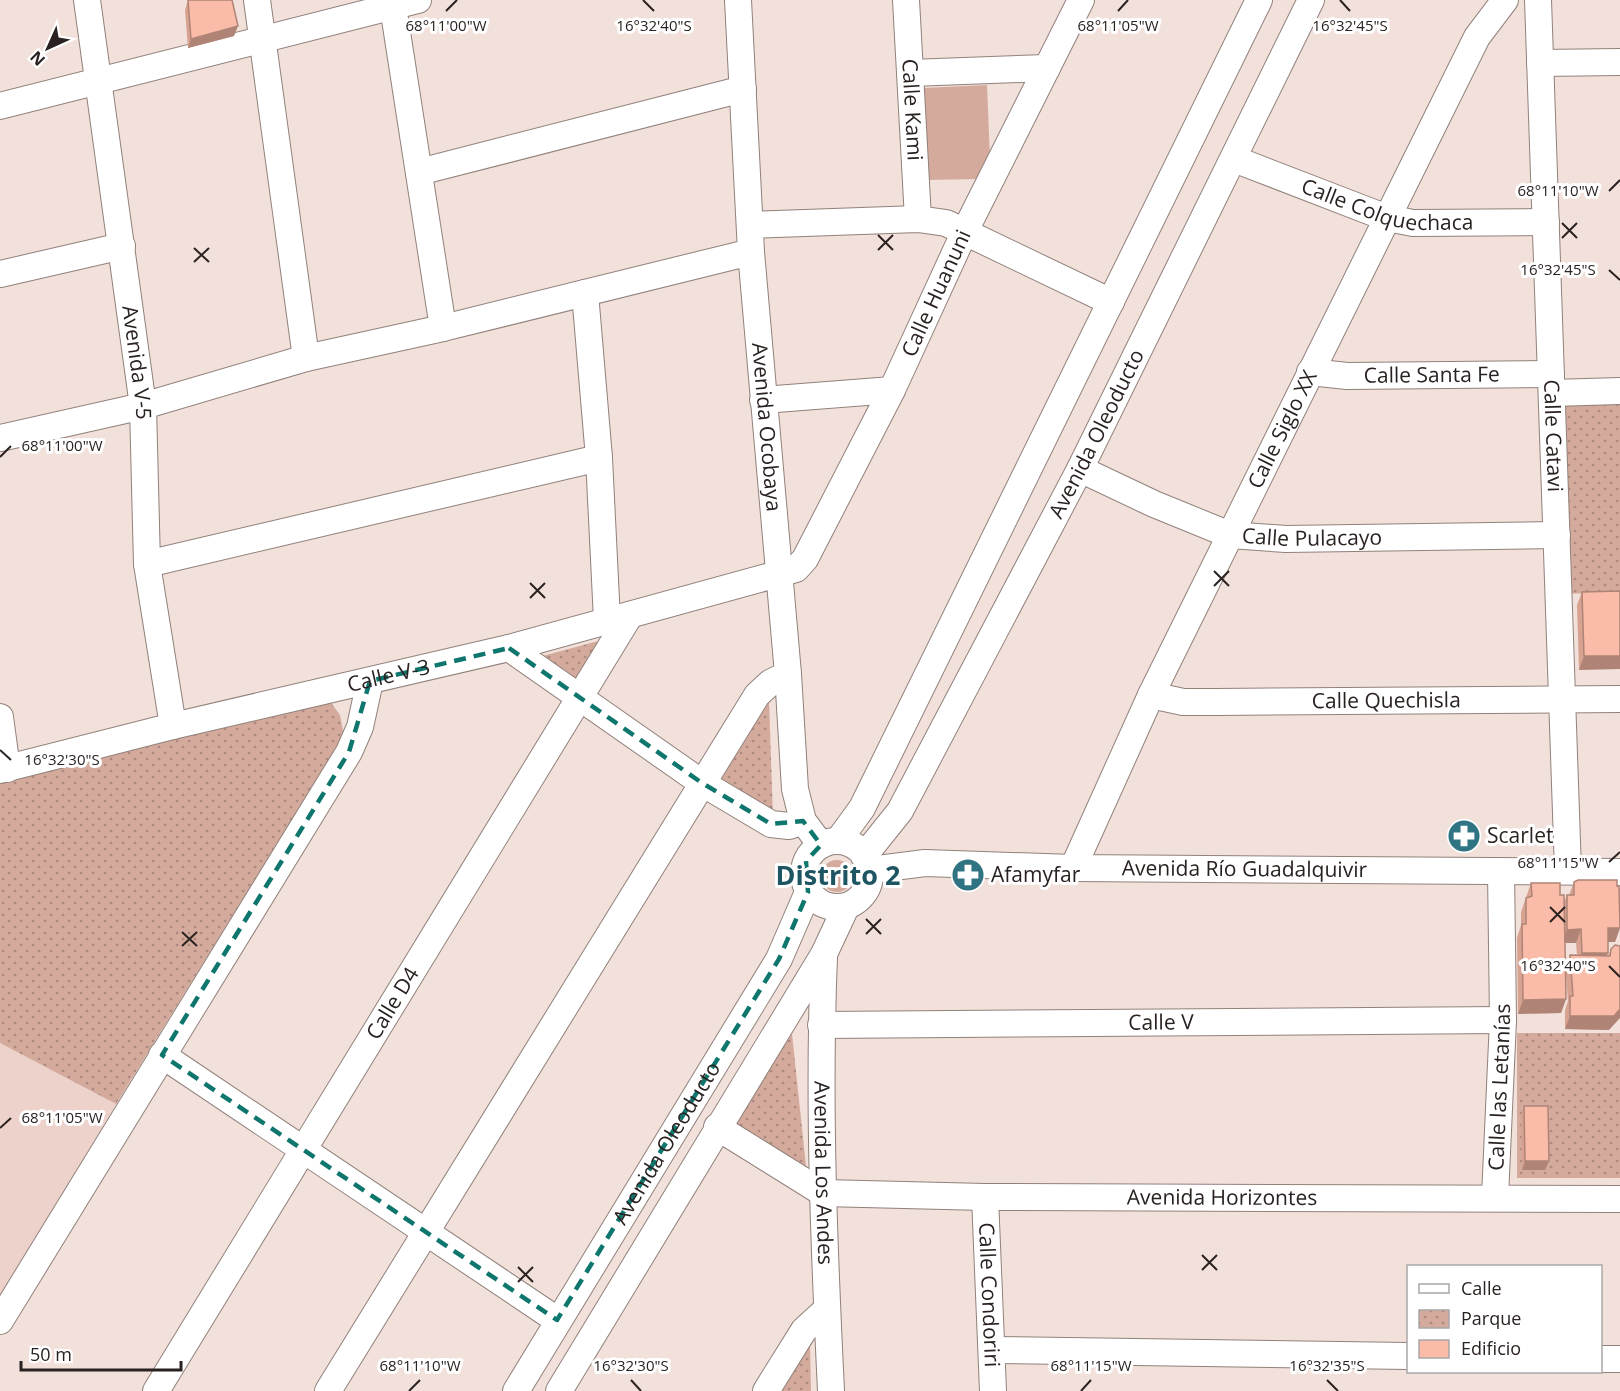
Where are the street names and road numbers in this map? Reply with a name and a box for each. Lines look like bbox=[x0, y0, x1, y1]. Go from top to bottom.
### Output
street label: Calle Kami bbox=[896, 58, 930, 162]
street label: Calle Colquechaca bbox=[1297, 171, 1474, 237]
street label: Calle Huanuni bbox=[894, 225, 977, 361]
street label: Avenida V-5 bbox=[116, 304, 158, 420]
street label: Avenida Ocobaya bbox=[746, 341, 789, 513]
street label: Avenida Oleoducto bbox=[1042, 344, 1150, 523]
street label: Calle Santa Fe bbox=[1364, 360, 1500, 389]
street label: Calle Siglo XX bbox=[1240, 364, 1323, 493]
street label: Calle Catavi bbox=[1538, 379, 1570, 492]
street label: Calle Pulacayo bbox=[1241, 521, 1382, 552]
street label: Calle V-3 bbox=[344, 652, 433, 698]
street label: Calle Quechisla bbox=[1312, 685, 1461, 714]
street label: Avenida Río Guadalquivir bbox=[1122, 853, 1368, 883]
street label: Calle D4 bbox=[359, 962, 425, 1044]
street label: Calle las Letanías bbox=[1481, 1003, 1516, 1171]
street label: Calle V bbox=[1128, 1007, 1194, 1036]
street label: Avenida Oleoducto bbox=[606, 1056, 726, 1229]
street label: Avenida Los Andes bbox=[809, 1081, 840, 1265]
street label: Avenida Horizontes bbox=[1127, 1182, 1317, 1211]
street label: Calle Condoriri bbox=[973, 1222, 1007, 1368]

